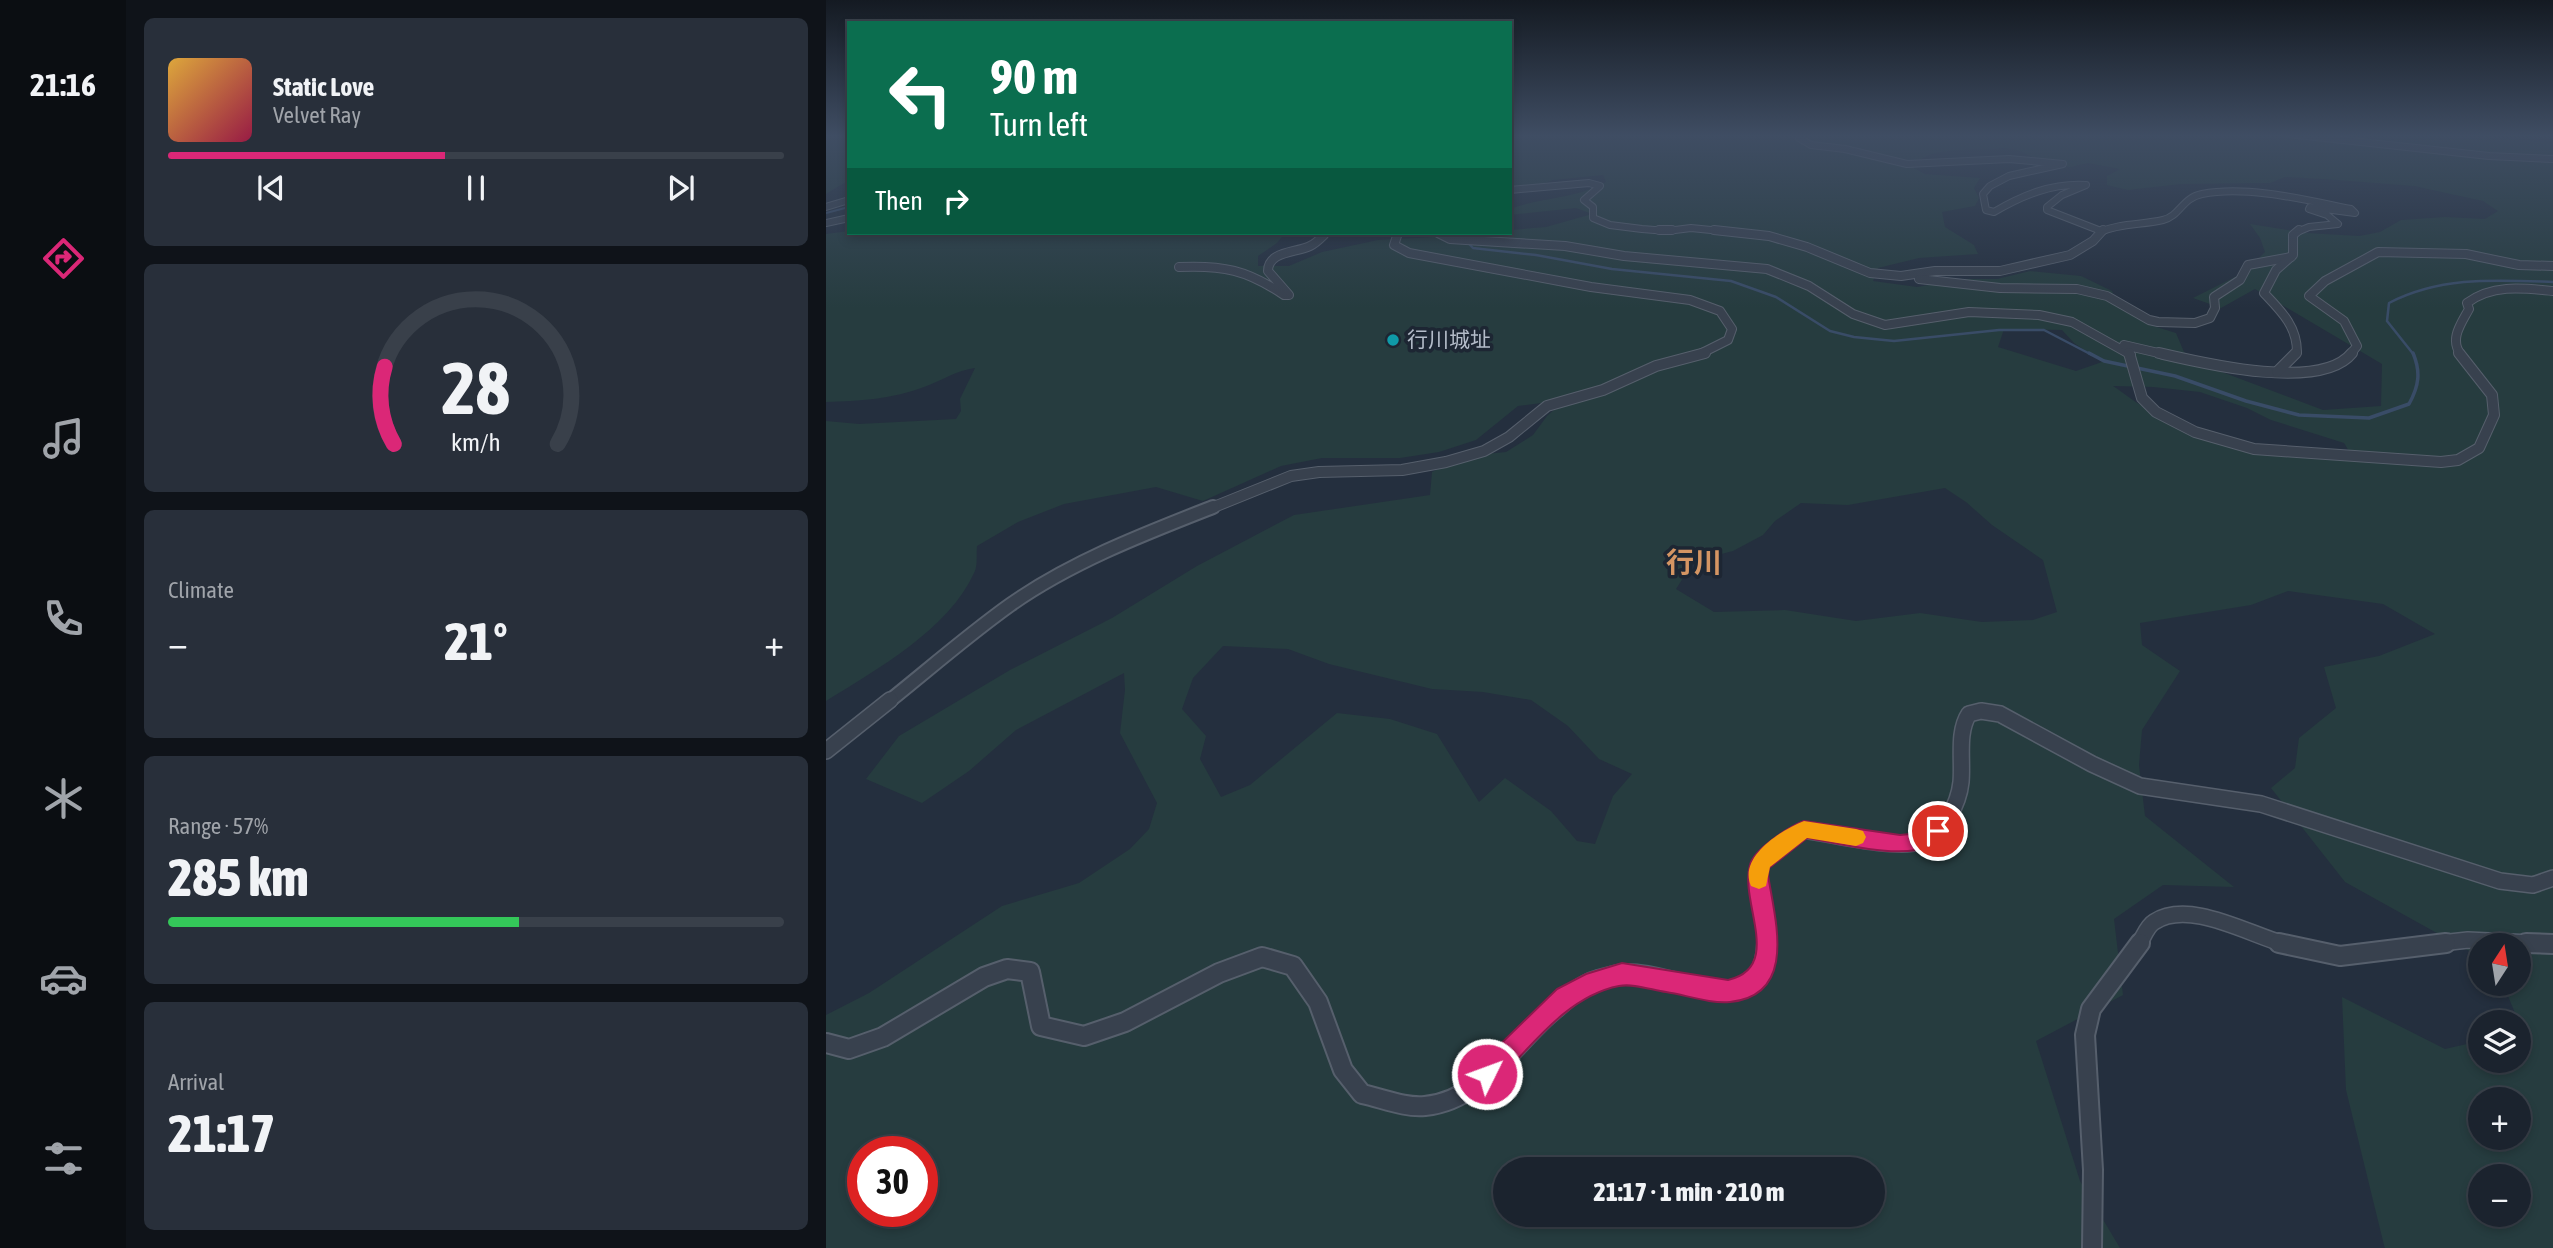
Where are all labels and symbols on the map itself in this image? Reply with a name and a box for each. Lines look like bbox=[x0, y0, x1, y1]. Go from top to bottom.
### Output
place label: 行川城址 bbox=[1407, 327, 1491, 351]
marker: 行川城址 bbox=[1385, 332, 1401, 348]
district label: 行川 bbox=[1666, 546, 1722, 578]
pin bbox=[1908, 801, 1968, 861]
north arrow bbox=[2468, 933, 2530, 996]
position arrow bbox=[1450, 1037, 1524, 1111]
speed limit sign: 30 bbox=[847, 1136, 938, 1227]

